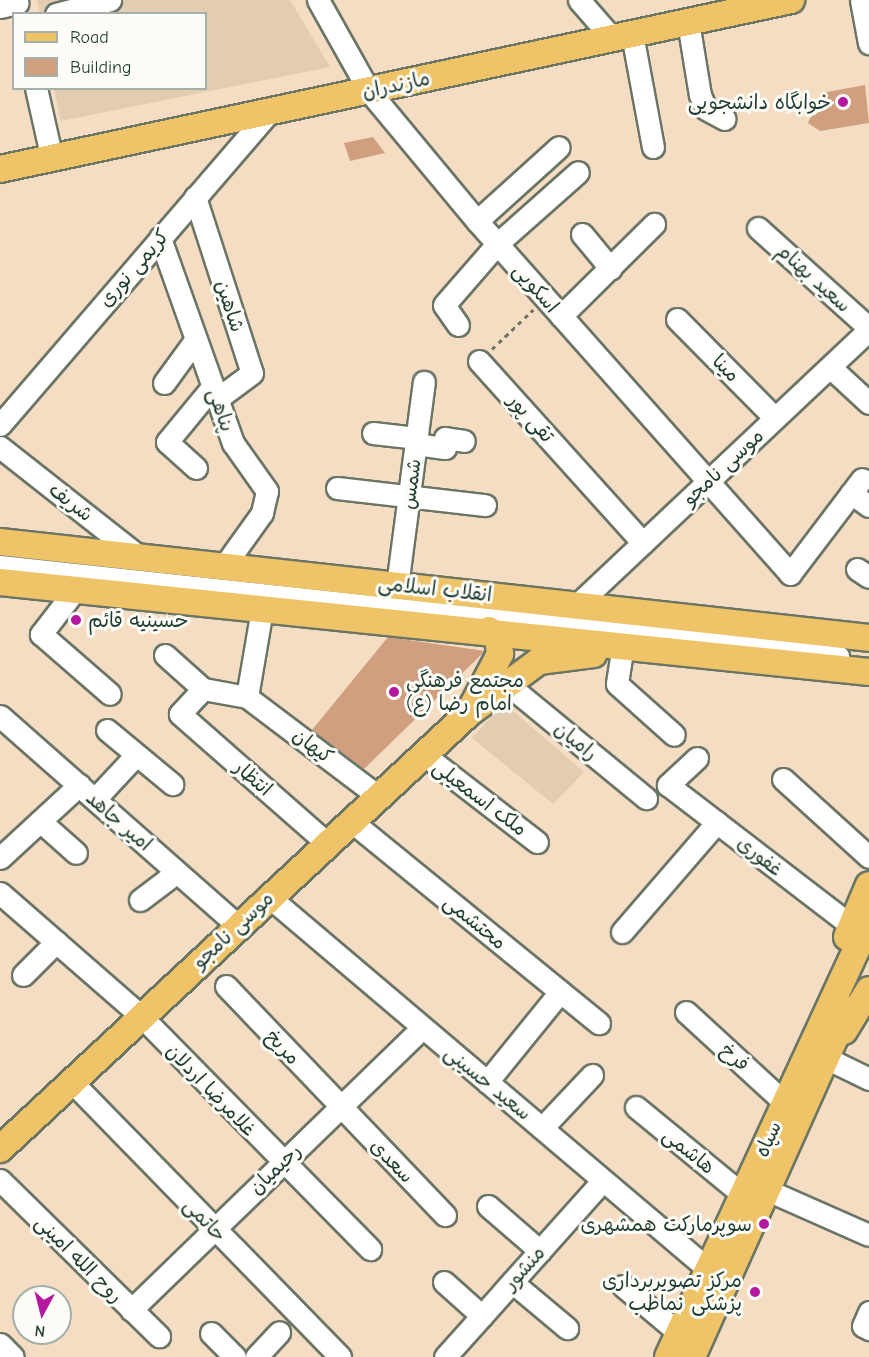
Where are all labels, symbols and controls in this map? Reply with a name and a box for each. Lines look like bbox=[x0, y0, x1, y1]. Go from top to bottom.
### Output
legend bbox=[12, 12, 207, 90]
text: Road bbox=[70, 27, 109, 48]
text: Building bbox=[70, 57, 132, 78]
street label: مازندران bbox=[360, 66, 432, 104]
place label: خوابگاه دانشجویی bbox=[688, 90, 831, 114]
marker: خوابگاه دانشجویی bbox=[836, 95, 850, 109]
street label: کریمی نوری bbox=[94, 224, 174, 312]
street label: سعید بهنام bbox=[772, 239, 856, 317]
street label: اسکویی bbox=[508, 258, 564, 318]
street label: شاهین bbox=[210, 277, 250, 335]
street label: مینا bbox=[707, 349, 745, 387]
street label: پناهی bbox=[202, 385, 240, 435]
street label: تقی پور bbox=[503, 389, 559, 447]
street label: موسی نامجو bbox=[678, 423, 768, 511]
street label: شمس bbox=[396, 457, 426, 511]
street label: شریف bbox=[44, 477, 98, 527]
street label: انقلاب اسلامی bbox=[377, 571, 493, 607]
place label: حسینیه قائم bbox=[88, 608, 188, 632]
marker: حسینیه قائم bbox=[69, 613, 83, 627]
place label: مجتمع فرهنگی امام رضا (ع) bbox=[406, 668, 524, 715]
marker: مجتمع فرهنگی امام رضا (ع) bbox=[387, 685, 401, 699]
street label: رامیان bbox=[550, 716, 602, 766]
street label: کیهان bbox=[288, 723, 338, 769]
street label: انتظار bbox=[229, 755, 277, 801]
street label: ملک اسمعیلی bbox=[428, 755, 532, 841]
street label: امیر جاهد bbox=[81, 786, 157, 856]
street label: غفوری bbox=[732, 831, 788, 881]
street label: موسی نامجو bbox=[188, 886, 278, 974]
street label: محتشمی bbox=[439, 890, 511, 954]
street label: مریخ bbox=[261, 1024, 305, 1070]
street label: فرخ bbox=[715, 1038, 755, 1076]
street label: غلامرضا اردلان bbox=[161, 1039, 261, 1141]
street label: سعید حسینی bbox=[440, 1041, 536, 1125]
street label: سپاه bbox=[750, 1117, 786, 1161]
street label: هاشمی bbox=[658, 1123, 720, 1179]
street label: سعدی bbox=[365, 1134, 419, 1188]
street label: رحیمیان bbox=[244, 1139, 306, 1199]
street label: حاتمی bbox=[179, 1193, 231, 1247]
street label: روح الله امینی bbox=[30, 1210, 128, 1308]
place label: سوپرمارکت همشهری bbox=[580, 1212, 752, 1236]
marker: سوپرمارکت همشهری bbox=[757, 1217, 771, 1231]
street label: منشور bbox=[498, 1241, 550, 1295]
place label: مرکز تصویربرداری پزشکی نماطب bbox=[602, 1268, 742, 1315]
marker: مرکز تصویربرداری پزشکی نماطب bbox=[746, 1283, 764, 1301]
north arrow bbox=[12, 1285, 72, 1345]
text: N bbox=[34, 1321, 46, 1340]

